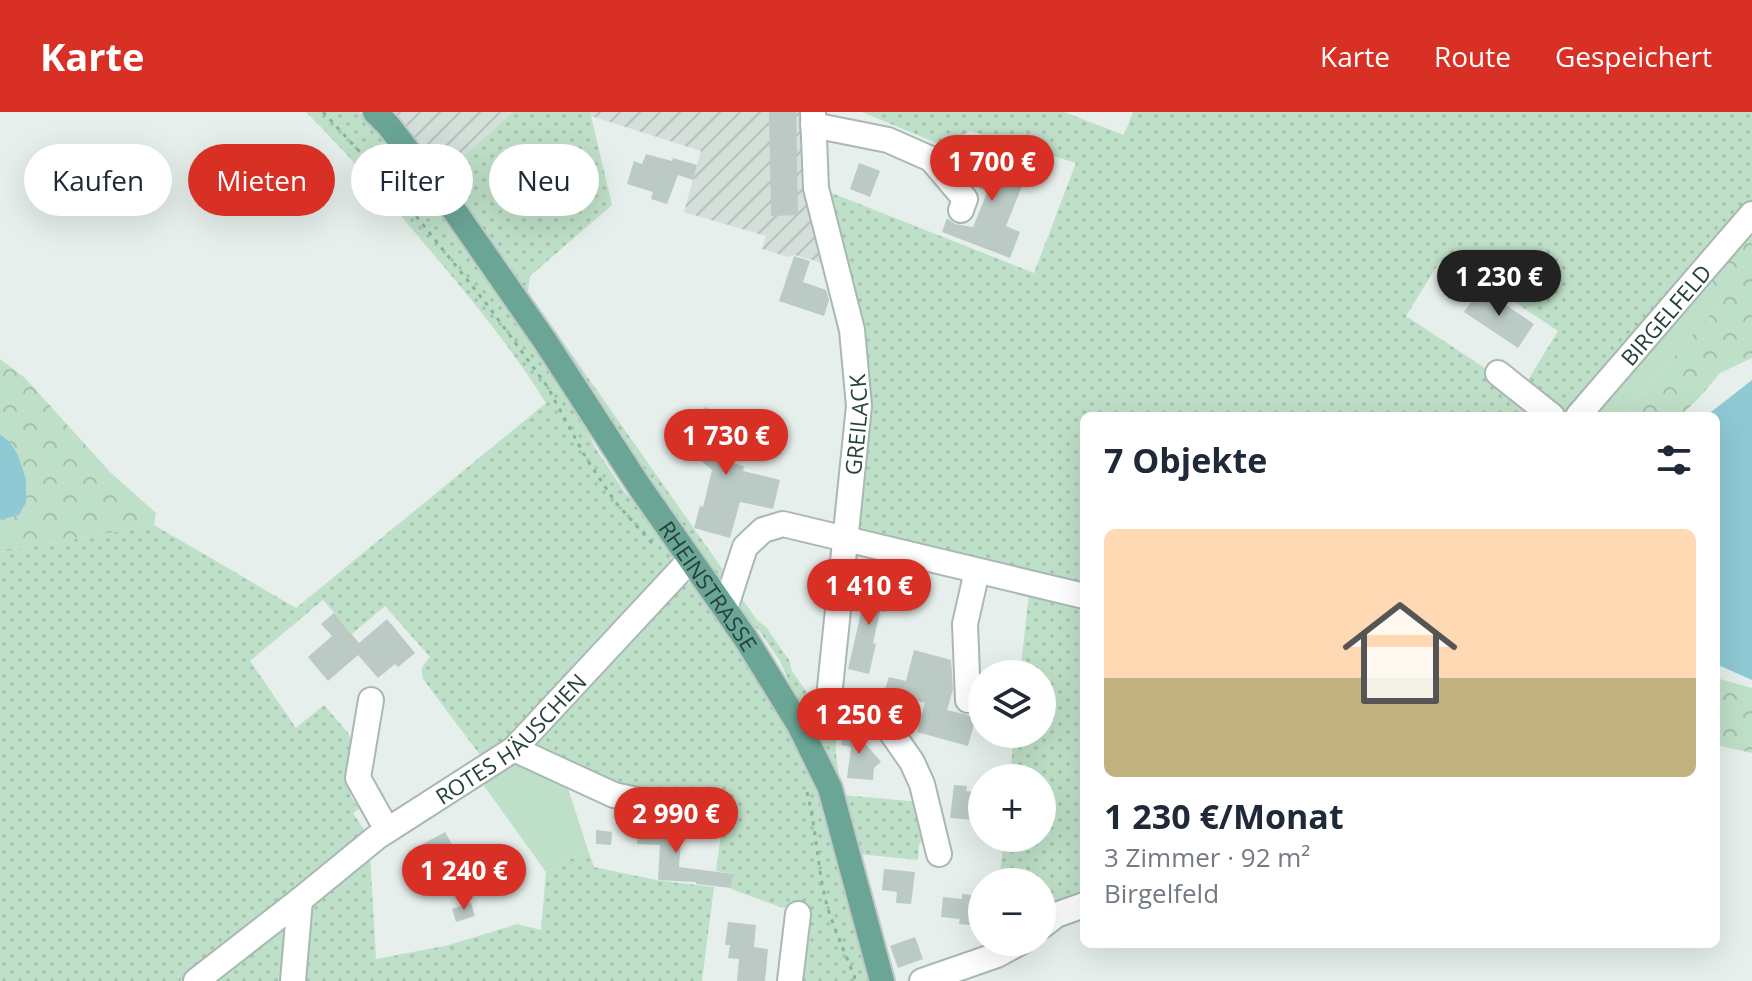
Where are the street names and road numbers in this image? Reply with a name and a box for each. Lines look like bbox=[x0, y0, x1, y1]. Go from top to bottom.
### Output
street label: BIRGELFELD bbox=[1613, 257, 1718, 372]
street label: GREILACK bbox=[837, 373, 874, 476]
street label: RHEINSTRASSE bbox=[653, 514, 765, 657]
street label: ROTES HÄUSCHEN bbox=[429, 666, 592, 811]

